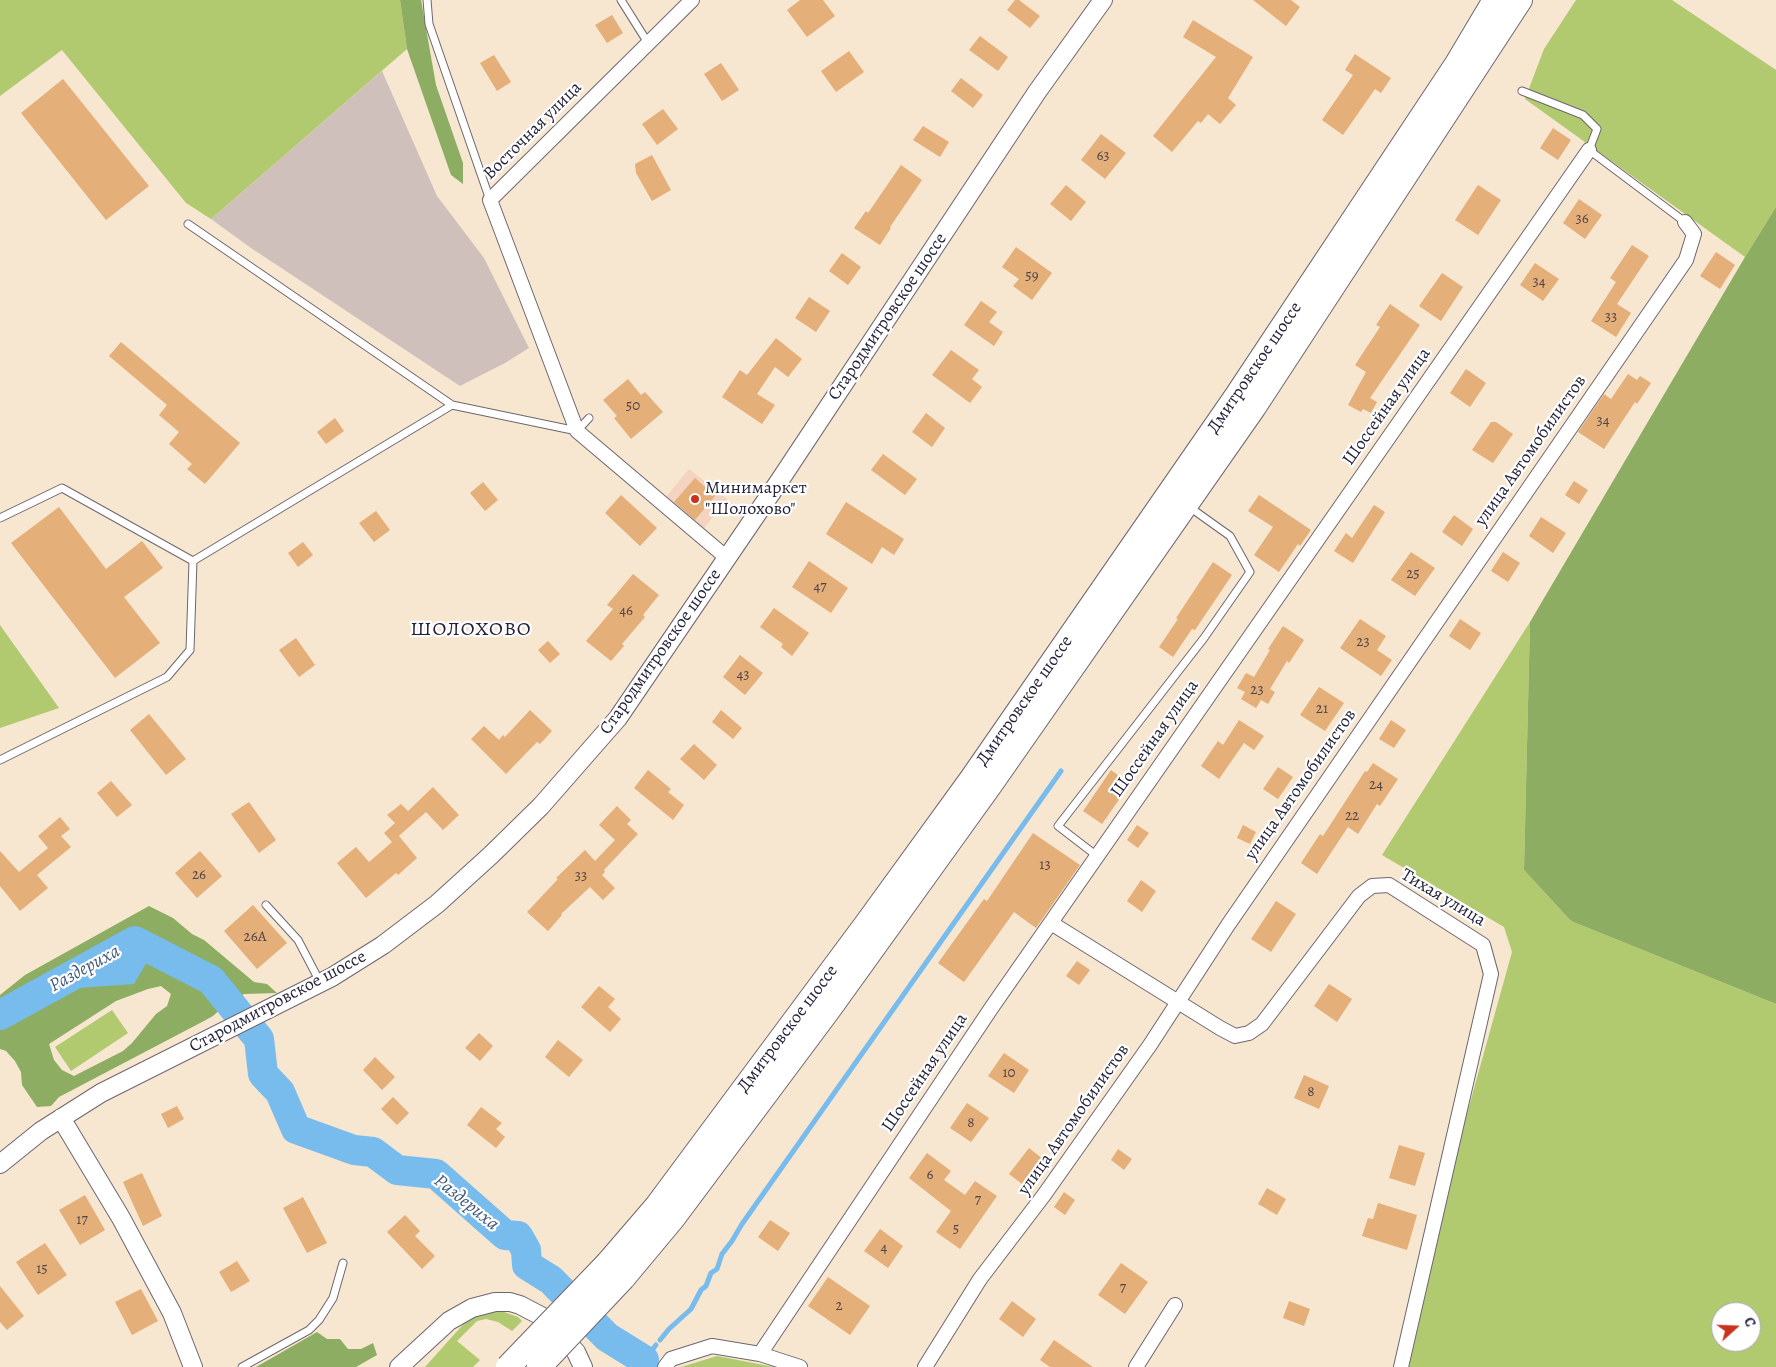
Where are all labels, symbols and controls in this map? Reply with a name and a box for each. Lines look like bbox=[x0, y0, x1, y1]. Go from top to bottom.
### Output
street label: Восточная улица bbox=[479, 77, 587, 185]
house number: 63 bbox=[1096, 147, 1110, 165]
house number: 36 bbox=[1575, 210, 1589, 228]
street label: Стародмитровское шоссе bbox=[824, 229, 952, 405]
house number: 59 bbox=[1025, 267, 1039, 285]
house number: 34 bbox=[1532, 273, 1546, 291]
street label: Дмитровское шоссе bbox=[1203, 298, 1307, 438]
house number: 33 bbox=[1605, 308, 1617, 326]
street label: Шоссейная улица bbox=[1338, 344, 1436, 470]
street label: улица Автомобилистов bbox=[1471, 371, 1591, 531]
house number: 50 bbox=[626, 397, 640, 415]
house number: 34 bbox=[1596, 412, 1610, 430]
place label: Минимаркет "Шолохово" bbox=[705, 478, 807, 520]
marker: Минимаркет "Шолохово" bbox=[689, 493, 701, 505]
street label: Стародмитровское шоссе bbox=[596, 565, 726, 739]
house number: 25 bbox=[1406, 565, 1420, 583]
house number: 47 bbox=[813, 578, 827, 596]
house number: 46 bbox=[619, 602, 633, 620]
district label: ШОЛОХОВО bbox=[409, 618, 533, 642]
street label: Дмитровское шоссе bbox=[972, 632, 1078, 770]
house number: 23 bbox=[1356, 633, 1370, 651]
house number: 43 bbox=[736, 666, 750, 684]
street label: Шоссейная улица bbox=[1106, 676, 1204, 802]
house number: 23 bbox=[1250, 681, 1264, 699]
house number: 21 bbox=[1316, 700, 1328, 718]
street label: улица Автомобилистов bbox=[1241, 705, 1361, 865]
house number: 24 bbox=[1369, 776, 1383, 794]
house number: 22 bbox=[1345, 807, 1359, 825]
house number: 13 bbox=[1039, 856, 1051, 874]
street label: Тихая улица bbox=[1397, 864, 1489, 932]
house number: 26 bbox=[192, 866, 206, 884]
house number: 33 bbox=[575, 867, 587, 885]
house number: 26А bbox=[244, 928, 266, 946]
water label: Раздериха bbox=[46, 940, 124, 998]
street label: Стародмитровское шоссе bbox=[186, 946, 370, 1058]
street label: Дмитровское шоссе bbox=[733, 961, 843, 1097]
street label: Шоссейная улица bbox=[877, 1009, 973, 1137]
street label: улица Автомобилистов bbox=[1014, 1040, 1134, 1200]
house number: 10 bbox=[1002, 1064, 1016, 1082]
house number: 8 bbox=[1307, 1083, 1315, 1101]
house number: 8 bbox=[967, 1114, 975, 1132]
house number: 6 bbox=[927, 1166, 933, 1184]
water label: Раздериха bbox=[429, 1170, 503, 1236]
house number: 7 bbox=[975, 1191, 981, 1209]
house number: 17 bbox=[76, 1211, 88, 1229]
house number: 5 bbox=[953, 1220, 959, 1238]
house number: 4 bbox=[881, 1239, 887, 1257]
house number: 15 bbox=[36, 1260, 48, 1278]
house number: 7 bbox=[1120, 1279, 1126, 1297]
house number: 2 bbox=[835, 1297, 843, 1315]
north arrow bbox=[1711, 1302, 1761, 1352]
text: С bbox=[1739, 1315, 1760, 1329]

